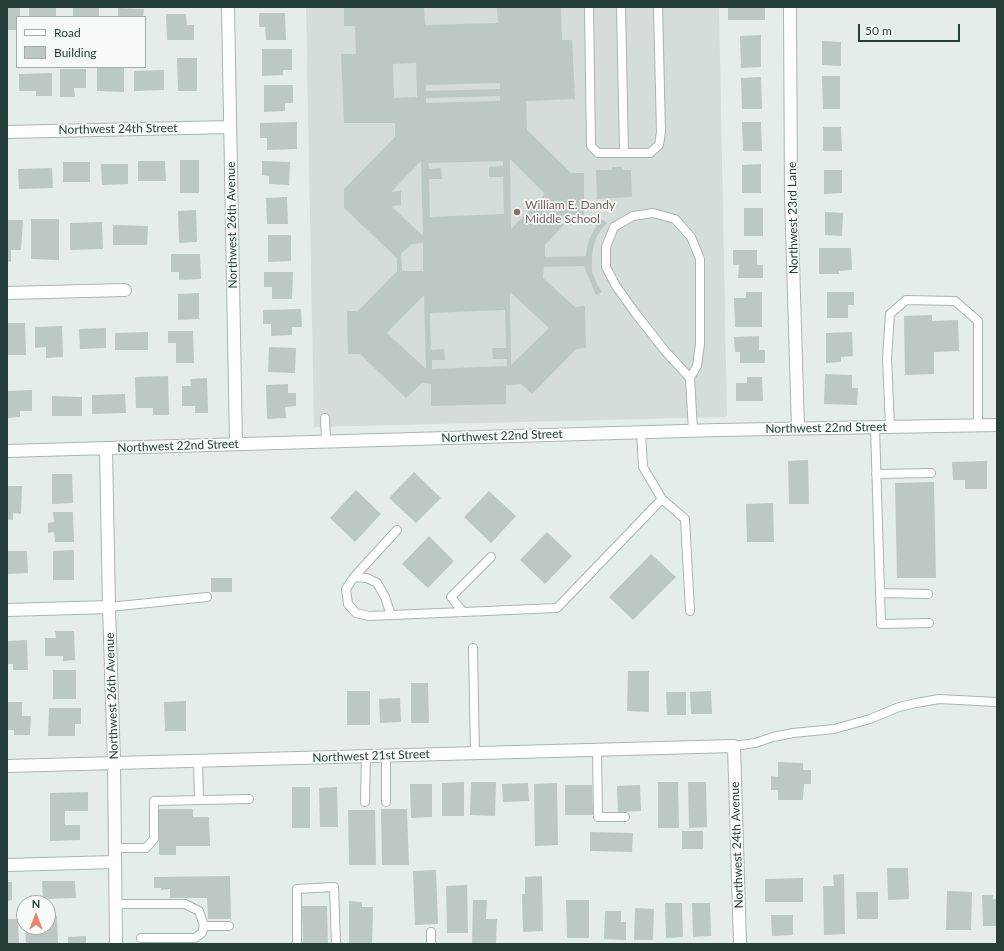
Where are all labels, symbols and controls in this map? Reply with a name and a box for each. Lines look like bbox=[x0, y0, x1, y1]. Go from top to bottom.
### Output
legend bbox=[16, 16, 146, 68]
scale bar bbox=[860, 16, 962, 42]
text: 50 m bbox=[865, 23, 892, 38]
text: Road bbox=[54, 25, 81, 40]
text: Building bbox=[54, 45, 97, 60]
street label: Northwest 24th Street bbox=[58, 121, 178, 137]
street label: Northwest 26th Avenue bbox=[224, 161, 240, 289]
street label: Northwest 23rd Lane bbox=[785, 162, 801, 274]
place label: William E. Dandy Middle School bbox=[525, 198, 615, 226]
marker: William E. Dandy Middle School bbox=[512, 207, 522, 217]
street label: Northwest 22nd Street bbox=[765, 420, 887, 436]
street label: Northwest 22nd Street bbox=[441, 427, 563, 445]
street label: Northwest 22nd Street bbox=[117, 437, 239, 455]
street label: Northwest 26th Avenue bbox=[103, 632, 121, 760]
street label: Northwest 21st Street bbox=[312, 747, 430, 765]
street label: Northwest 24th Avenue bbox=[728, 781, 746, 909]
north arrow bbox=[16, 895, 56, 935]
text: N bbox=[32, 897, 40, 910]

